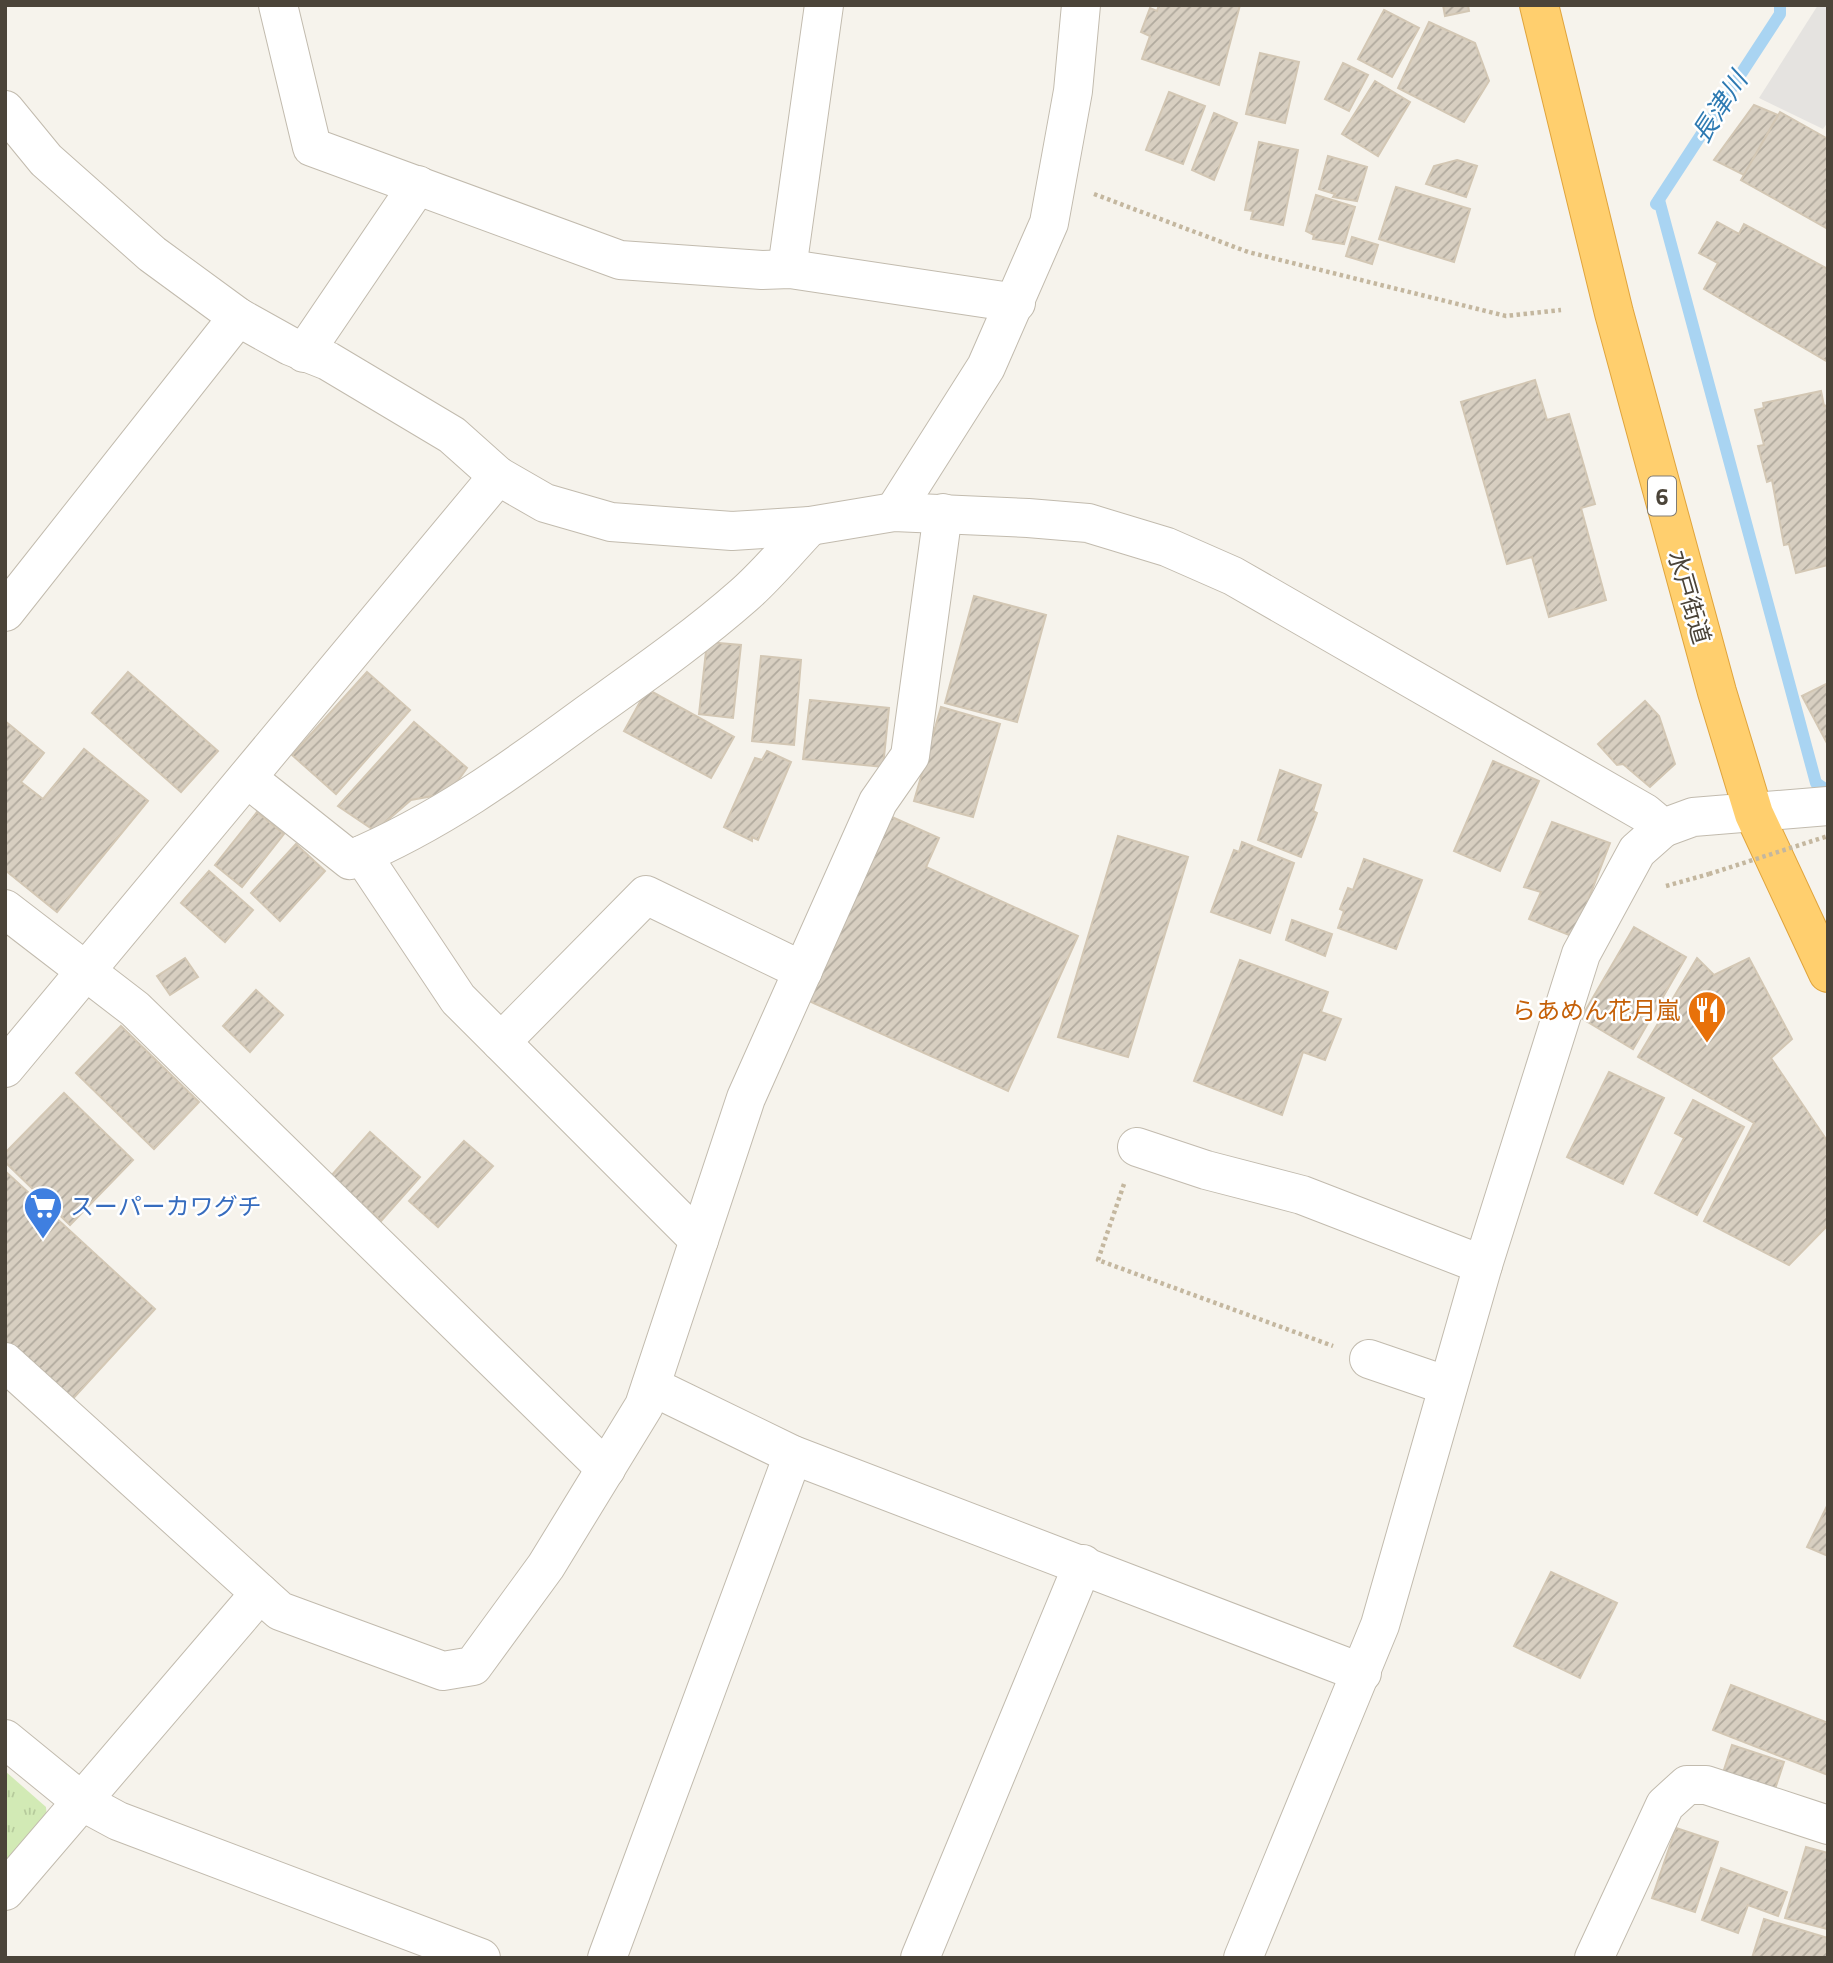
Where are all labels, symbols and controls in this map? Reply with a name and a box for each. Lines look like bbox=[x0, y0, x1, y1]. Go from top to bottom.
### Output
water label: 長津川 bbox=[1681, 61, 1758, 150]
road number: 6 bbox=[1648, 476, 1676, 516]
street label: 水戸街道 bbox=[1659, 546, 1721, 648]
restaurant icon: らあめん花月嵐 bbox=[1686, 989, 1728, 1044]
place label: らあめん花月嵐 bbox=[1512, 992, 1680, 1028]
supermarket icon: スーパーカワグチ bbox=[22, 1185, 64, 1240]
place label: スーパーカワグチ bbox=[70, 1188, 262, 1224]

